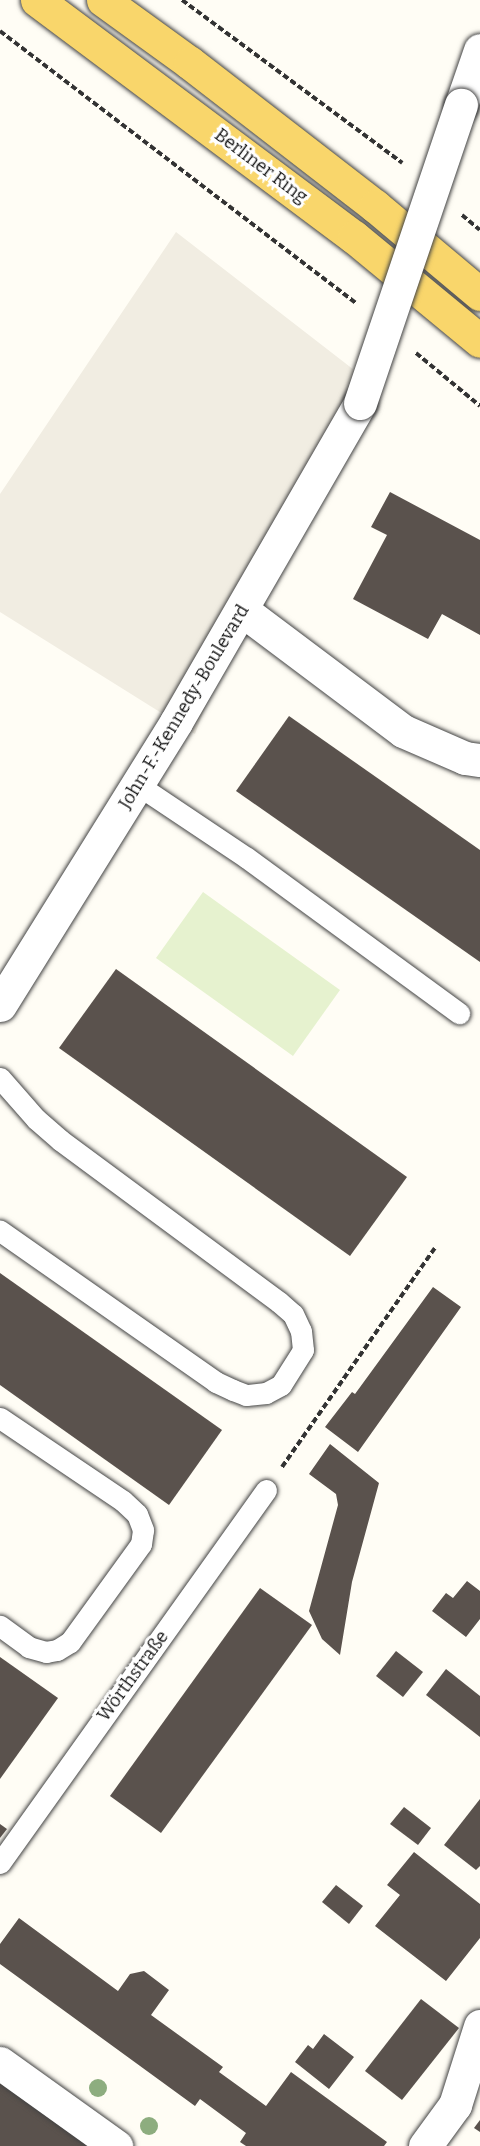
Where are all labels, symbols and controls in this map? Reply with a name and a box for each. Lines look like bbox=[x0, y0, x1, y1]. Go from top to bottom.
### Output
street label: Berliner Ring bbox=[210, 124, 312, 208]
street label: John-F.-Kennedy-Boulevard bbox=[114, 601, 254, 813]
street label: Wörthstraße bbox=[93, 1626, 173, 1726]

